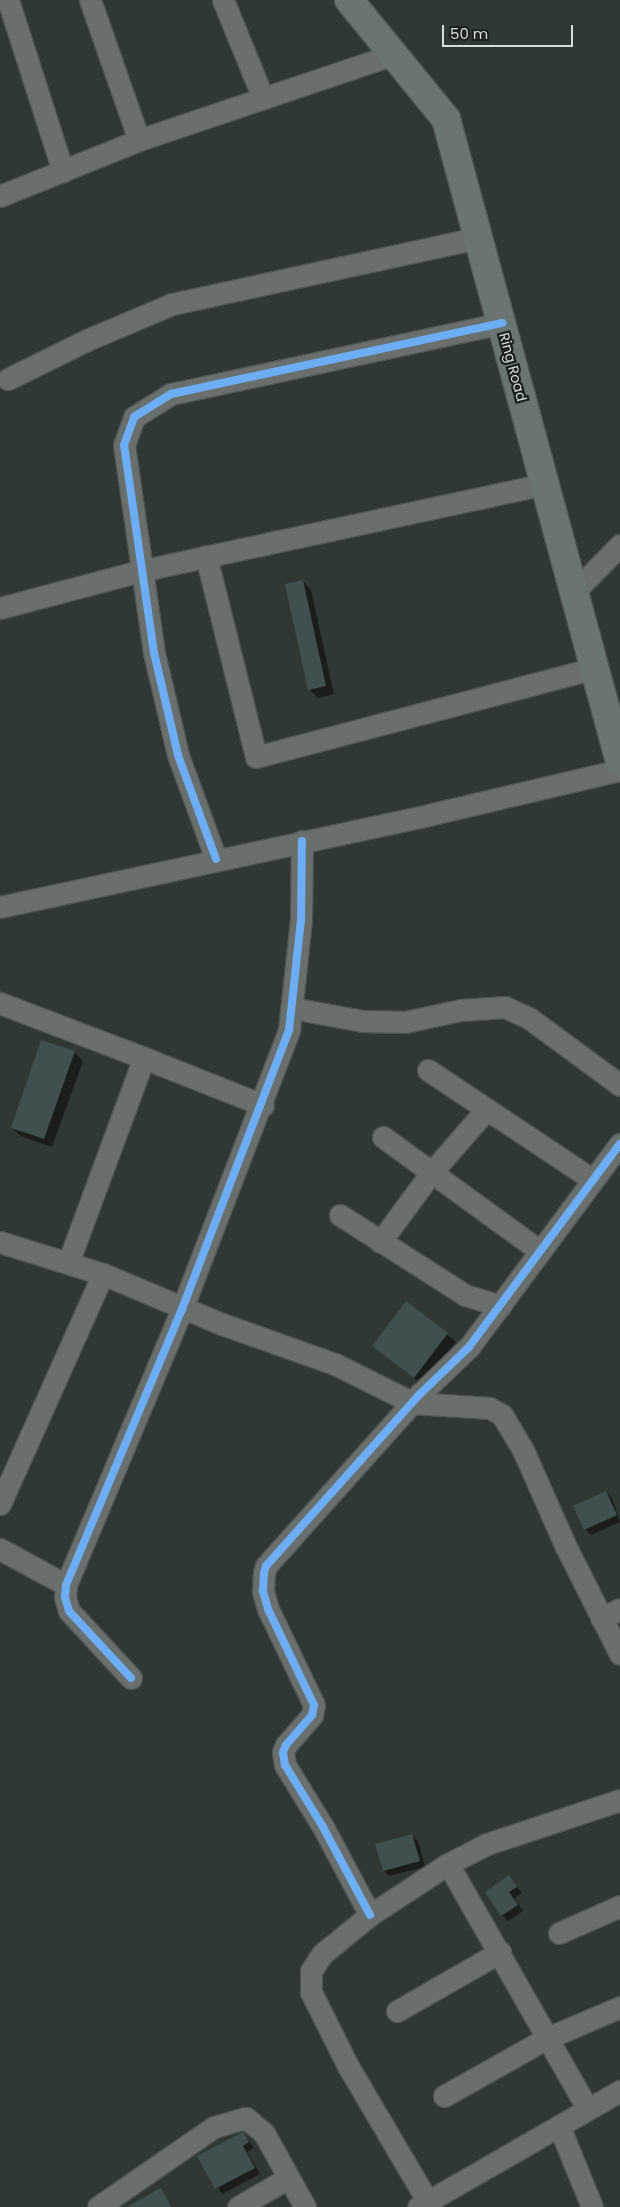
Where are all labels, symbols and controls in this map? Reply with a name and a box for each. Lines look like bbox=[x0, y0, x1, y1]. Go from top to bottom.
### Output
scale bar bbox=[445, 15, 576, 47]
text: 50 m bbox=[450, 23, 488, 44]
street label: Ring Road bbox=[496, 331, 530, 403]

